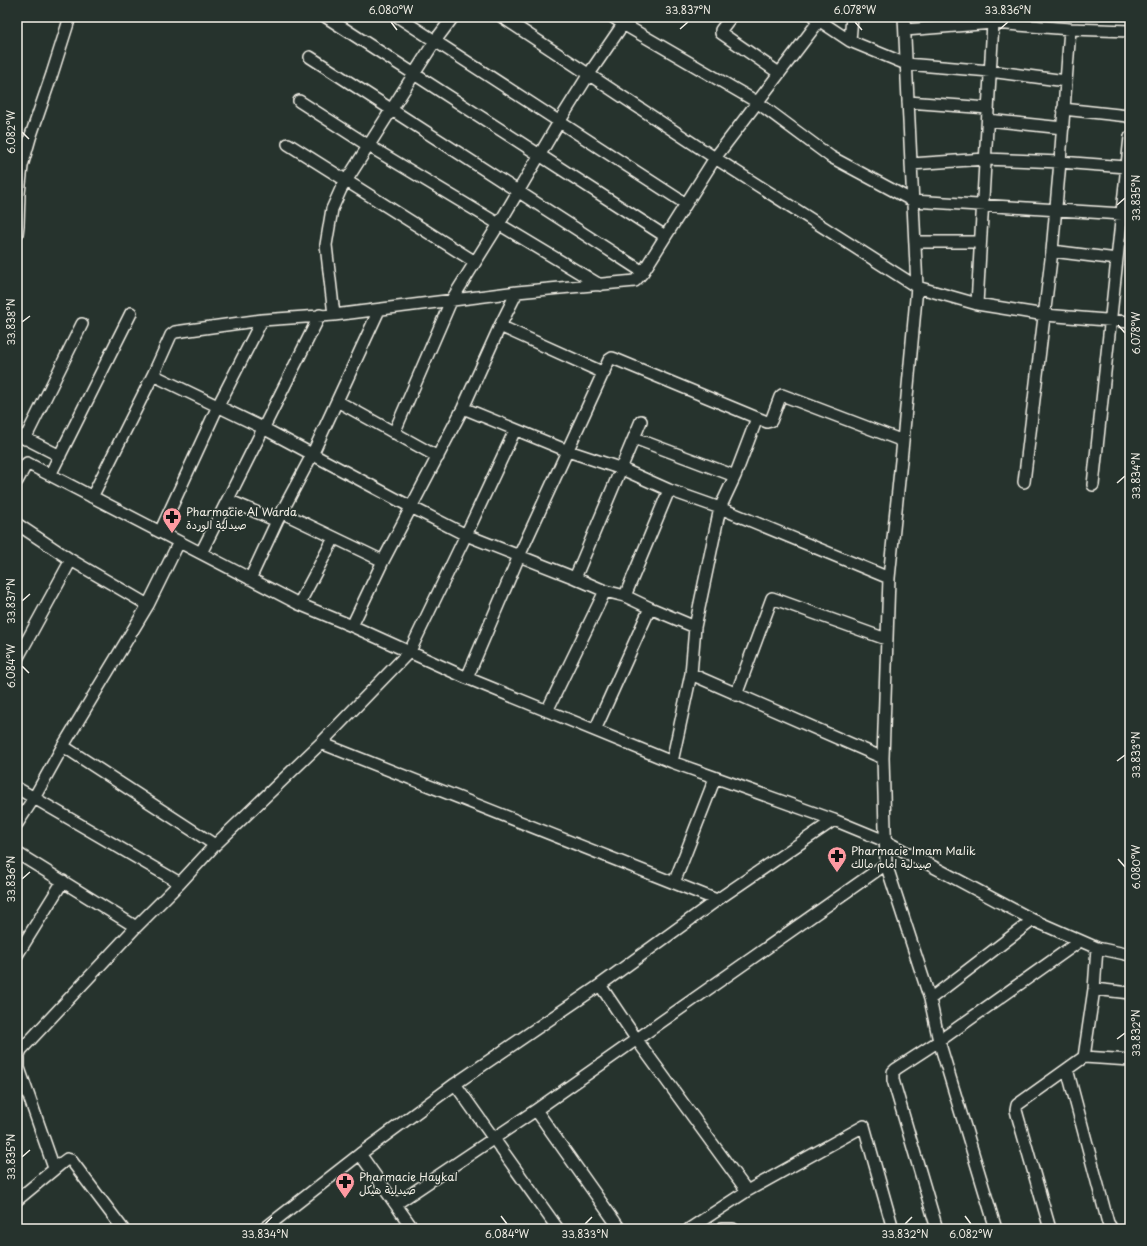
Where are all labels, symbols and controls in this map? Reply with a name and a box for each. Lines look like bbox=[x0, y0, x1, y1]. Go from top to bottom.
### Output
text: 6.080°W bbox=[369, 2, 414, 17]
text: 33.837°N bbox=[665, 2, 711, 17]
text: 6.078°W bbox=[834, 2, 877, 17]
text: 33.836°N bbox=[985, 2, 1032, 17]
text: 6.082°W bbox=[3, 110, 18, 154]
text: 33.835°N bbox=[1128, 175, 1143, 221]
text: 33.838°N bbox=[3, 298, 18, 346]
text: 6.078°W bbox=[1128, 311, 1143, 354]
text: 33.834°N bbox=[1128, 452, 1143, 500]
place label: Pharmacie Al Warda صيدلية الوردة bbox=[186, 503, 297, 533]
pharmacy icon: Pharmacie Al Warda صيدلية الوردة bbox=[161, 506, 183, 534]
text: 33.837°N bbox=[3, 578, 18, 624]
text: 6.084°W bbox=[3, 643, 18, 688]
text: 33.833°N bbox=[1128, 731, 1143, 778]
place label: Pharmacie Imam Malik صيدلية امام مالك bbox=[851, 842, 976, 873]
text: 6.080°W bbox=[1128, 844, 1143, 889]
pharmacy icon: Pharmacie Imam Malik صيدلية امام مالك bbox=[826, 845, 848, 873]
text: 33.836°N bbox=[3, 855, 18, 902]
text: 33.832°N bbox=[1128, 1009, 1143, 1057]
text: 33.835°N bbox=[3, 1134, 18, 1180]
place label: Pharmacie Haykal صيدلية هيكل bbox=[359, 1168, 458, 1198]
pharmacy icon: Pharmacie Haykal صيدلية هيكل bbox=[334, 1171, 356, 1199]
text: 33.834°N bbox=[241, 1226, 289, 1241]
text: 6.084°W bbox=[485, 1226, 530, 1241]
text: 33.833°N bbox=[562, 1226, 609, 1241]
text: 33.832°N bbox=[881, 1226, 929, 1241]
text: 6.082°W bbox=[949, 1226, 993, 1241]

